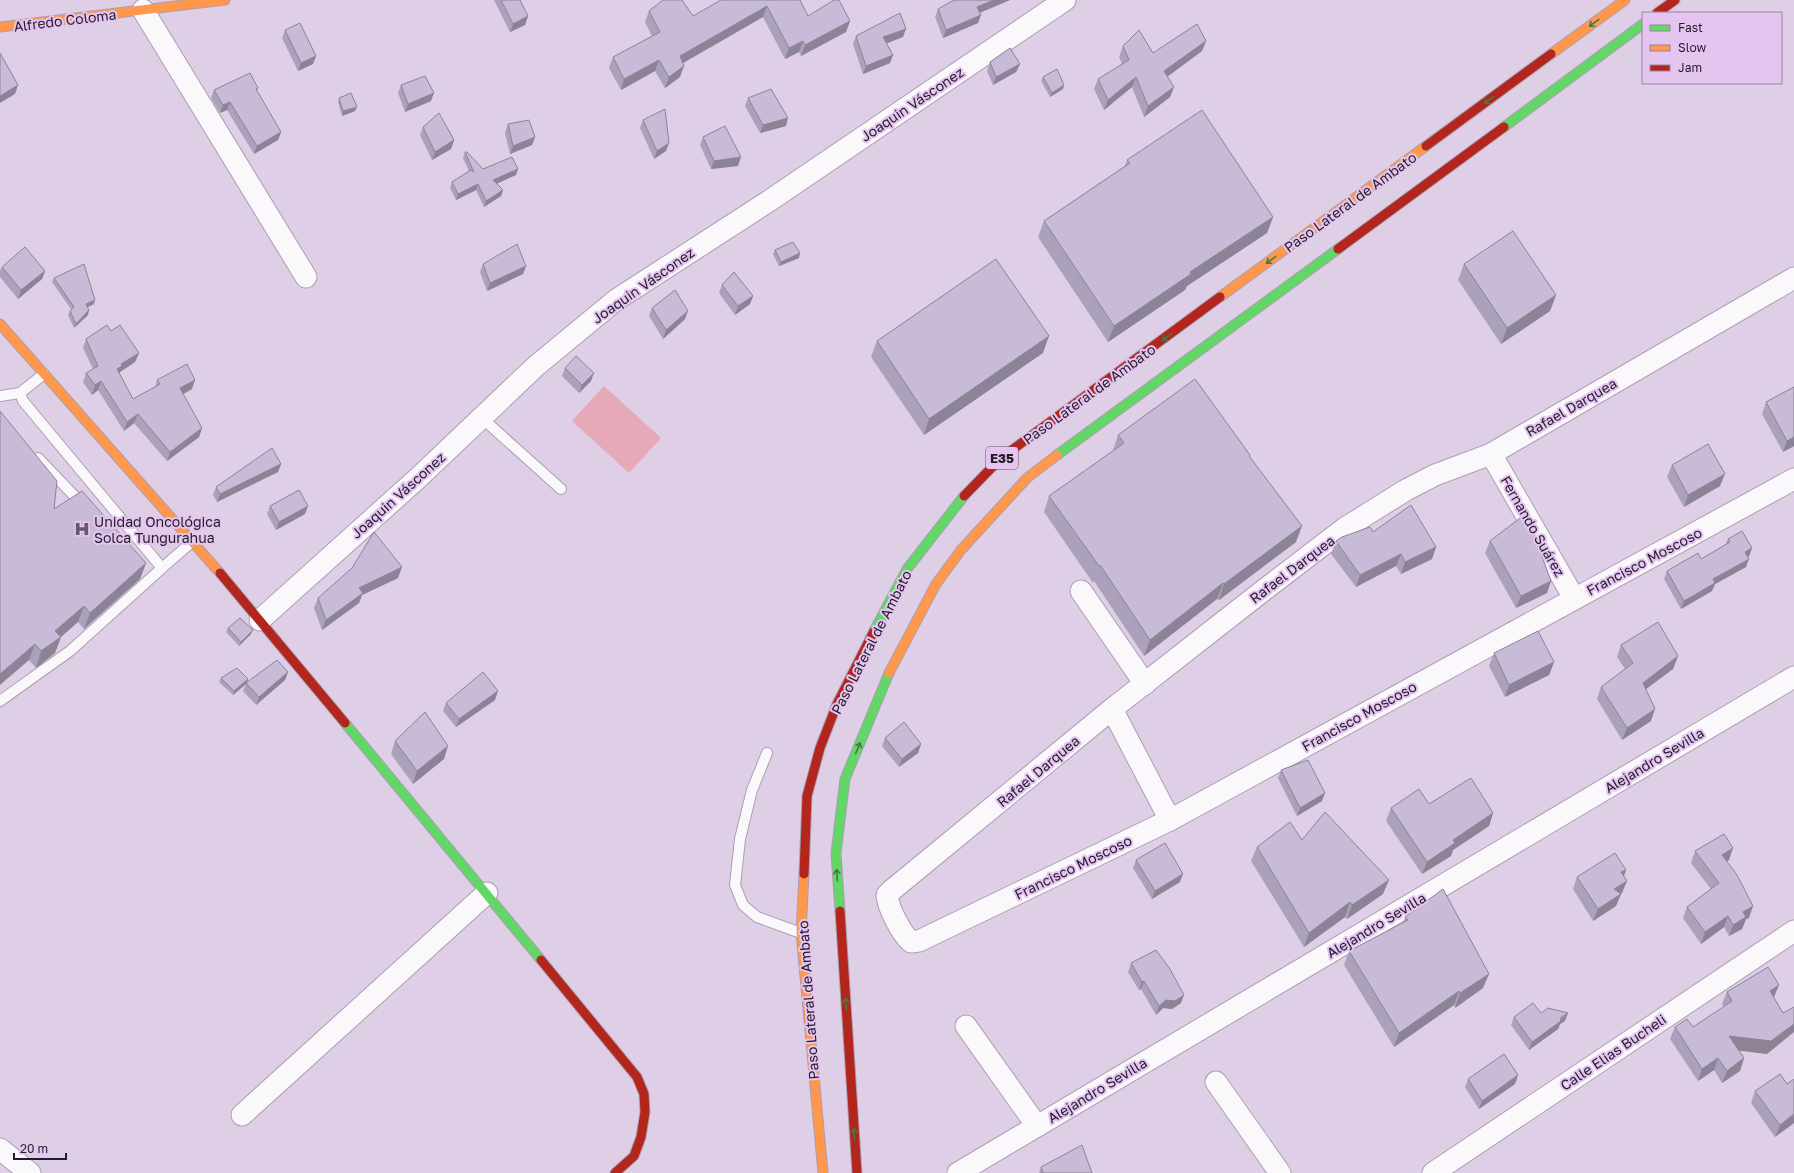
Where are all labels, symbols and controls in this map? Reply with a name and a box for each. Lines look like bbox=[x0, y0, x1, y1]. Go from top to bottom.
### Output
street label: Alfredo Coloma bbox=[13, 5, 117, 35]
legend bbox=[1642, 12, 1782, 84]
one-way arrow bbox=[1589, 19, 1600, 27]
text: Fast bbox=[1678, 20, 1703, 35]
text: Slow bbox=[1678, 40, 1706, 55]
text: Jam bbox=[1678, 60, 1702, 75]
street label: Joaquin Vásconez bbox=[857, 63, 967, 145]
one-way arrow bbox=[1484, 96, 1495, 104]
street label: Paso Lateral de Ambato bbox=[1280, 148, 1420, 256]
street label: Joaquin Vásconez bbox=[589, 243, 697, 327]
one-way arrow bbox=[1266, 256, 1277, 264]
one-way arrow bbox=[1161, 333, 1172, 341]
street label: Paso Lateral de Ambato bbox=[1019, 340, 1159, 448]
street label: Rafael Darquea bbox=[1522, 374, 1620, 440]
road number: E35 bbox=[986, 447, 1018, 469]
street label: Joaquin Vásconez bbox=[347, 448, 449, 542]
street label: Fernando Suárez bbox=[1497, 473, 1569, 579]
place label: Unidad Oncológica Solca Tungurahua bbox=[94, 513, 221, 546]
hospital icon: Unidad Oncológica Solca Tungurahua bbox=[73, 520, 91, 538]
street label: Francisco Moscoso bbox=[1583, 523, 1705, 599]
street label: Rafael Darquea bbox=[1246, 531, 1338, 607]
street label: Paso Lateral de Ambato bbox=[827, 567, 915, 717]
street label: Francisco Moscoso bbox=[1299, 677, 1419, 755]
street label: Alejandro Sevilla bbox=[1601, 724, 1707, 796]
street label: Rafael Darquea bbox=[993, 732, 1083, 810]
one-way arrow bbox=[855, 742, 862, 754]
street label: Francisco Moscoso bbox=[1012, 831, 1134, 903]
one-way arrow bbox=[834, 869, 841, 882]
street label: Alejandro Sevilla bbox=[1323, 889, 1429, 961]
street label: Paso Lateral de Ambato bbox=[794, 920, 822, 1080]
one-way arrow bbox=[842, 998, 849, 1011]
street label: Calle Elias Bucheli bbox=[1557, 1010, 1669, 1094]
street label: Alejandro Sevilla bbox=[1044, 1054, 1150, 1126]
one-way arrow bbox=[851, 1128, 858, 1141]
scale bar bbox=[14, 1135, 66, 1161]
text: 20 m bbox=[20, 1141, 48, 1156]

